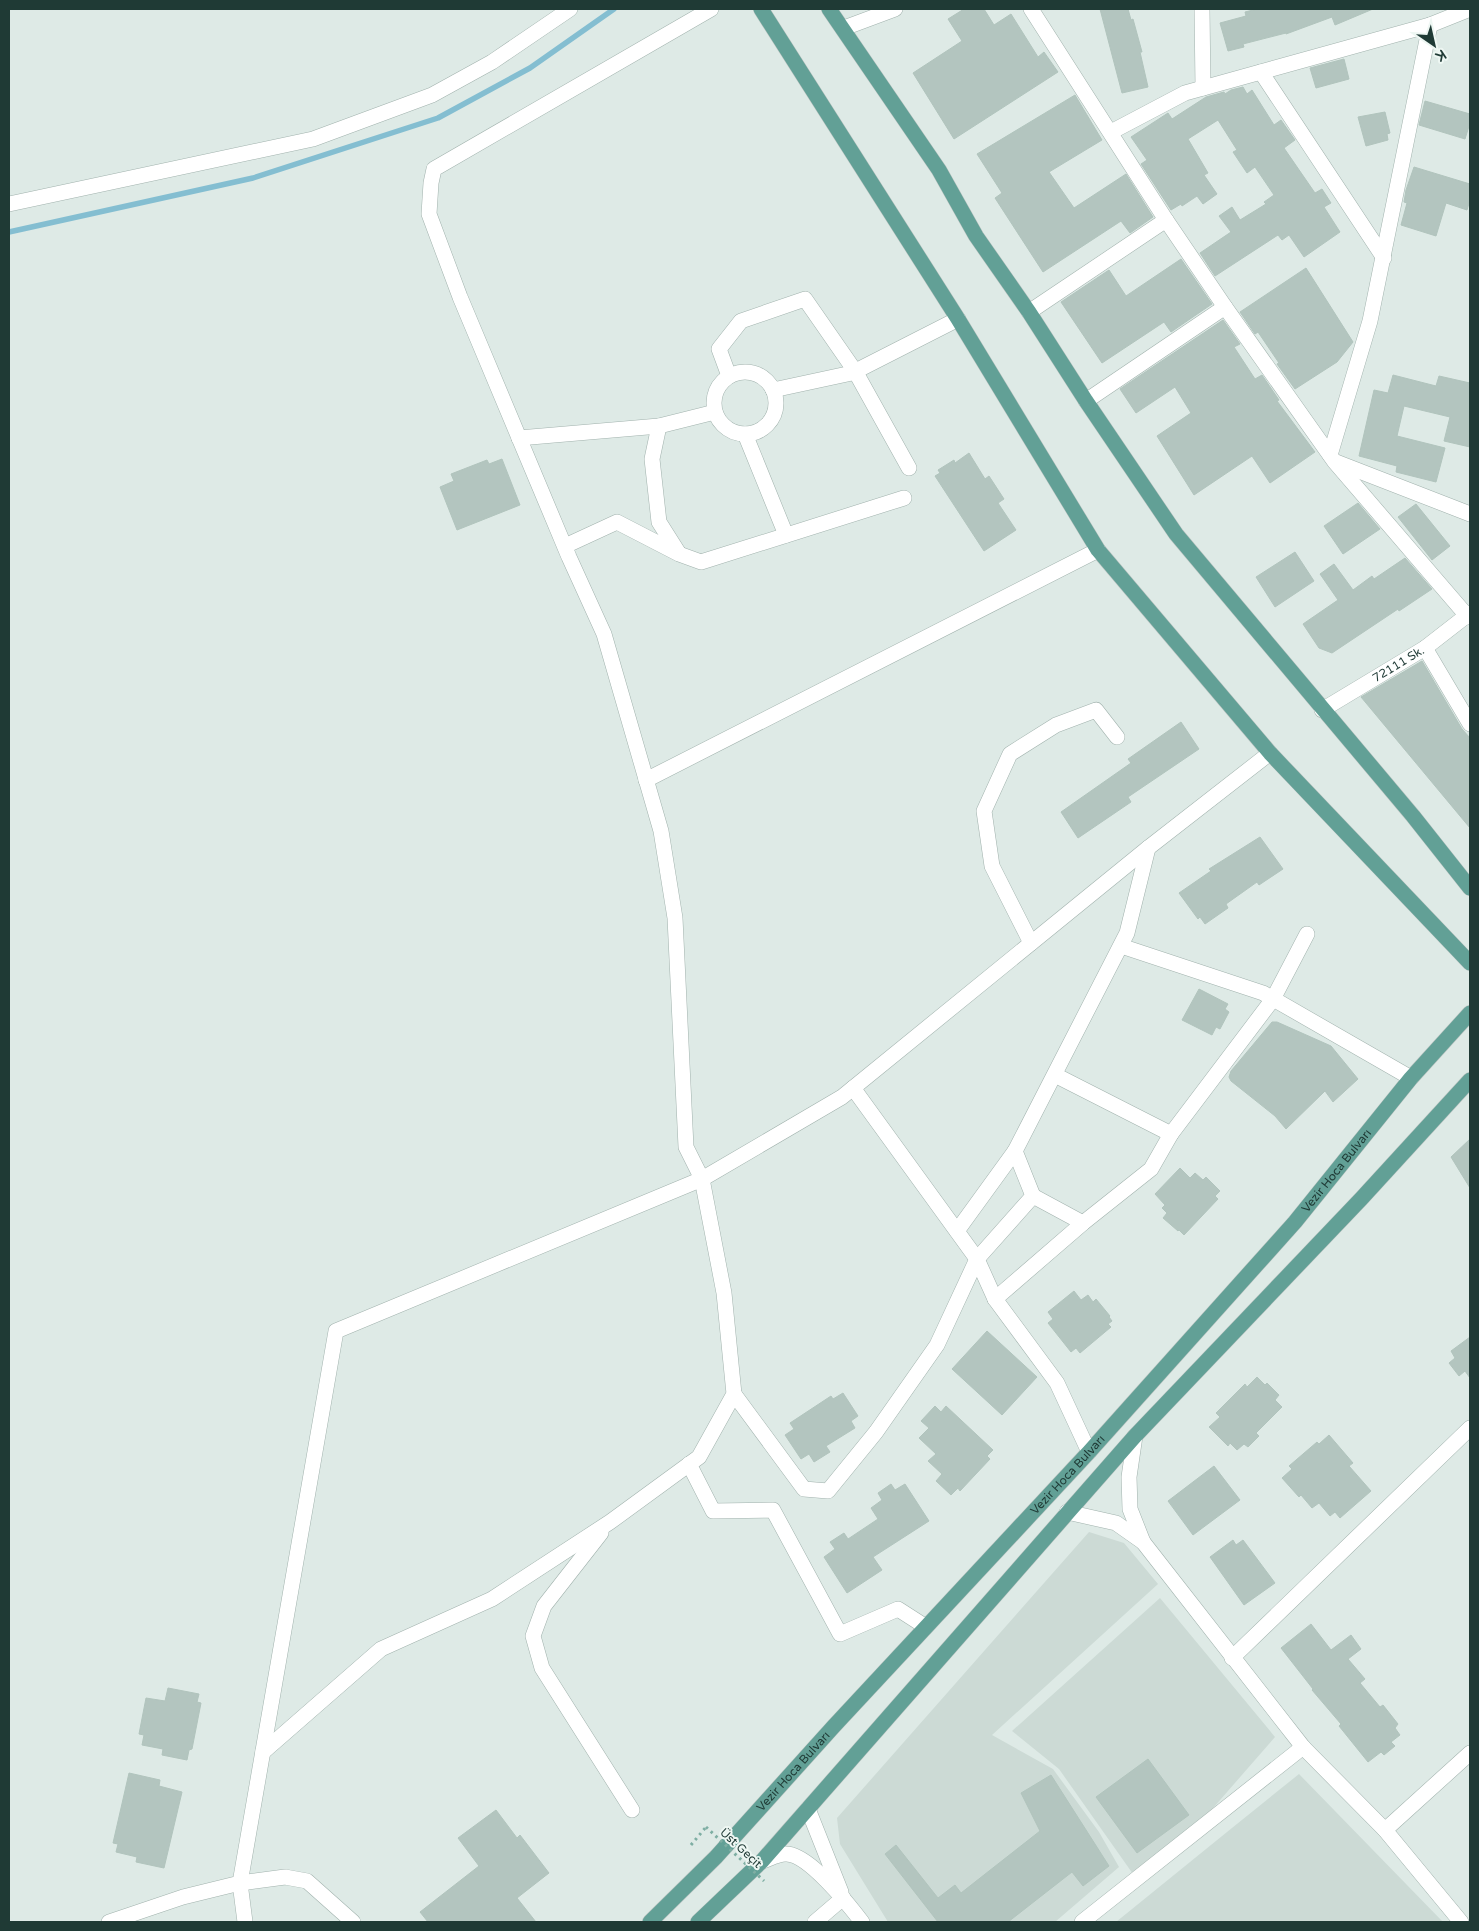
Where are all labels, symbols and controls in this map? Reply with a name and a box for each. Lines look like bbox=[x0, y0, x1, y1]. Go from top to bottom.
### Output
north arrow bbox=[1409, 20, 1459, 70]
text: K bbox=[1432, 46, 1450, 65]
street label: 72111 Sk. bbox=[1370, 643, 1427, 685]
street label: Vezir Hoca Bulvarı bbox=[1299, 1126, 1374, 1215]
street label: Vezir Hoca Bulvarı bbox=[1028, 1432, 1108, 1517]
street label: Vezir Hoca Bulvarı bbox=[754, 1728, 833, 1814]
street label: Üst Geçit bbox=[717, 1825, 765, 1871]

